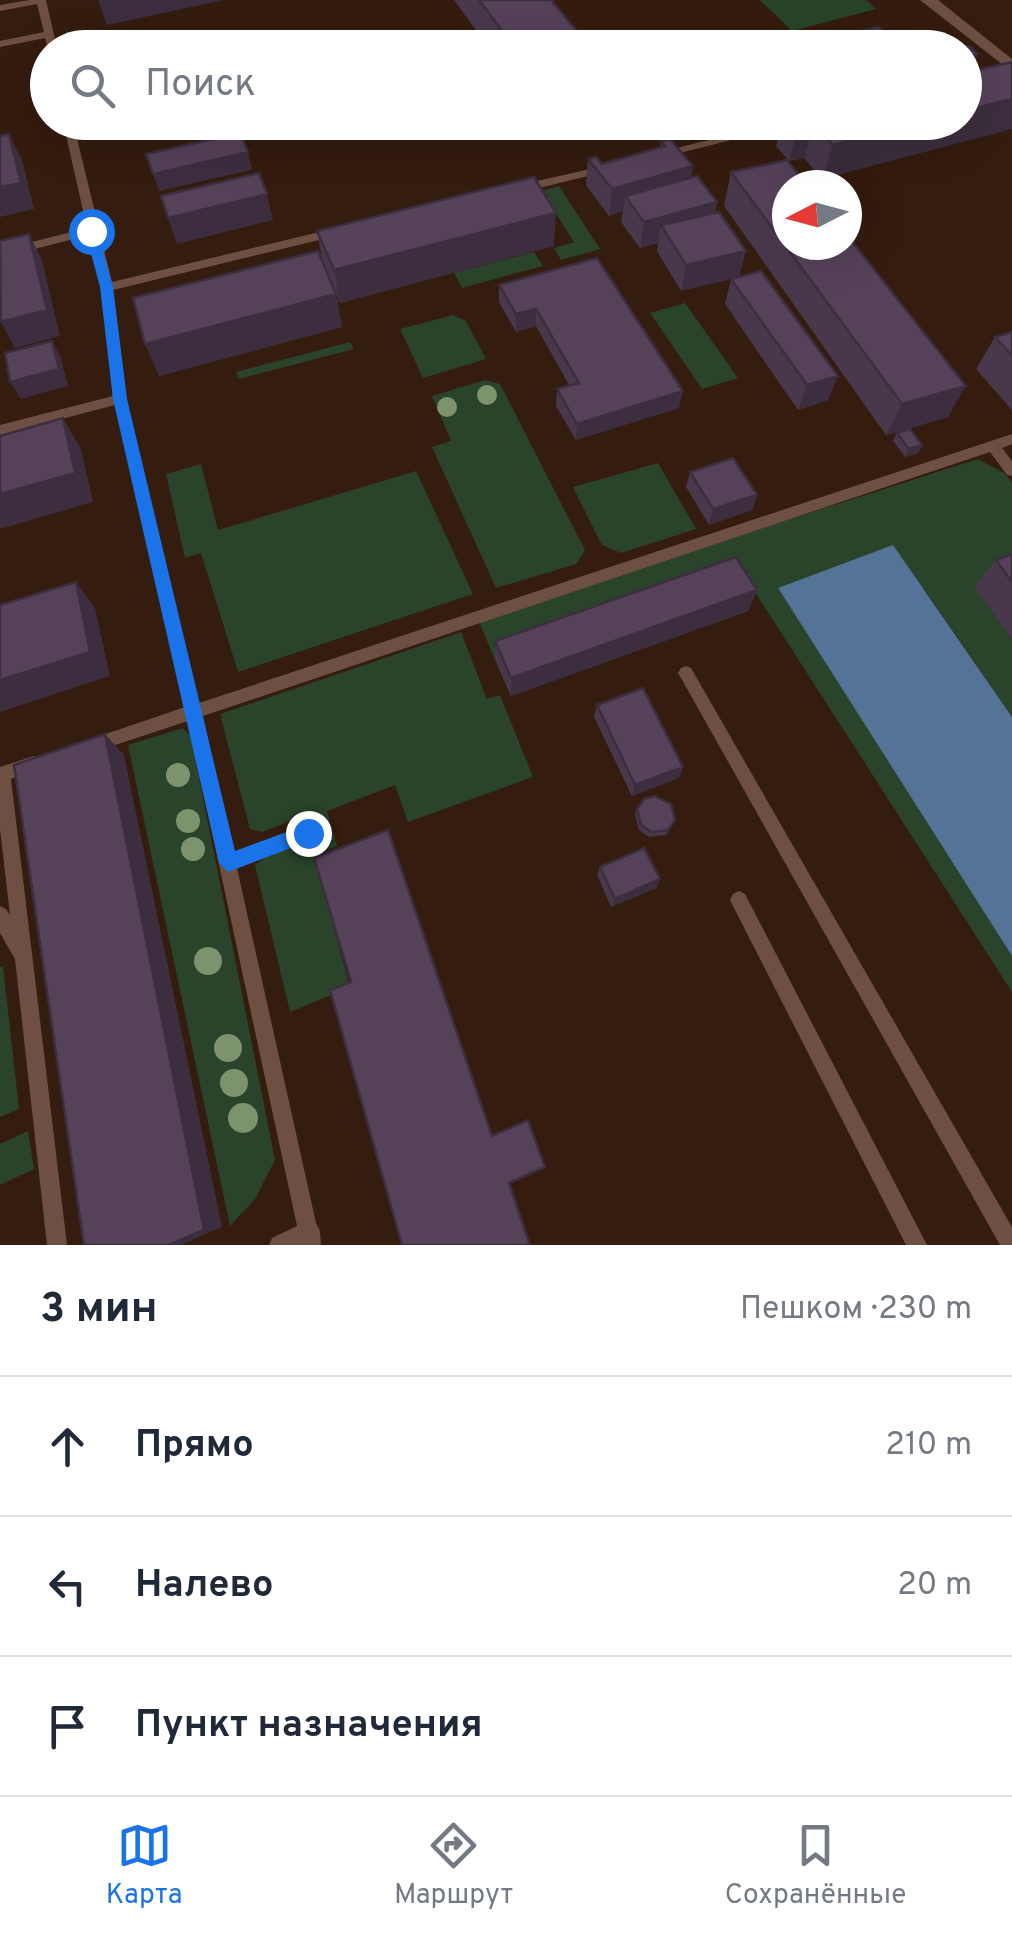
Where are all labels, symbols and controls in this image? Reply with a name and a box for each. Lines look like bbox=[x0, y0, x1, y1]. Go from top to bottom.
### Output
search box bbox=[30, 30, 982, 140]
icon: search bbox=[65, 58, 120, 113]
text: Поиск bbox=[145, 61, 256, 110]
north arrow bbox=[772, 170, 862, 260]
route start bbox=[69, 209, 115, 255]
route end bbox=[286, 811, 332, 857]
text: 3 мин bbox=[40, 1284, 158, 1337]
text: Пешком · 230 m bbox=[740, 1290, 972, 1330]
icon: ahead bbox=[40, 1419, 95, 1474]
text: Прямо bbox=[135, 1422, 254, 1471]
text: 210 m bbox=[885, 1426, 972, 1466]
icon: left bbox=[40, 1559, 95, 1614]
text: Налево bbox=[135, 1562, 274, 1611]
text: 20 m bbox=[897, 1566, 972, 1606]
icon: arrive bbox=[40, 1699, 95, 1754]
text: Пункт назначения bbox=[135, 1702, 483, 1751]
tab: Карта bbox=[106, 1818, 182, 1914]
tab: Маршрут bbox=[394, 1818, 513, 1914]
tab: Сохранённые bbox=[725, 1818, 906, 1914]

